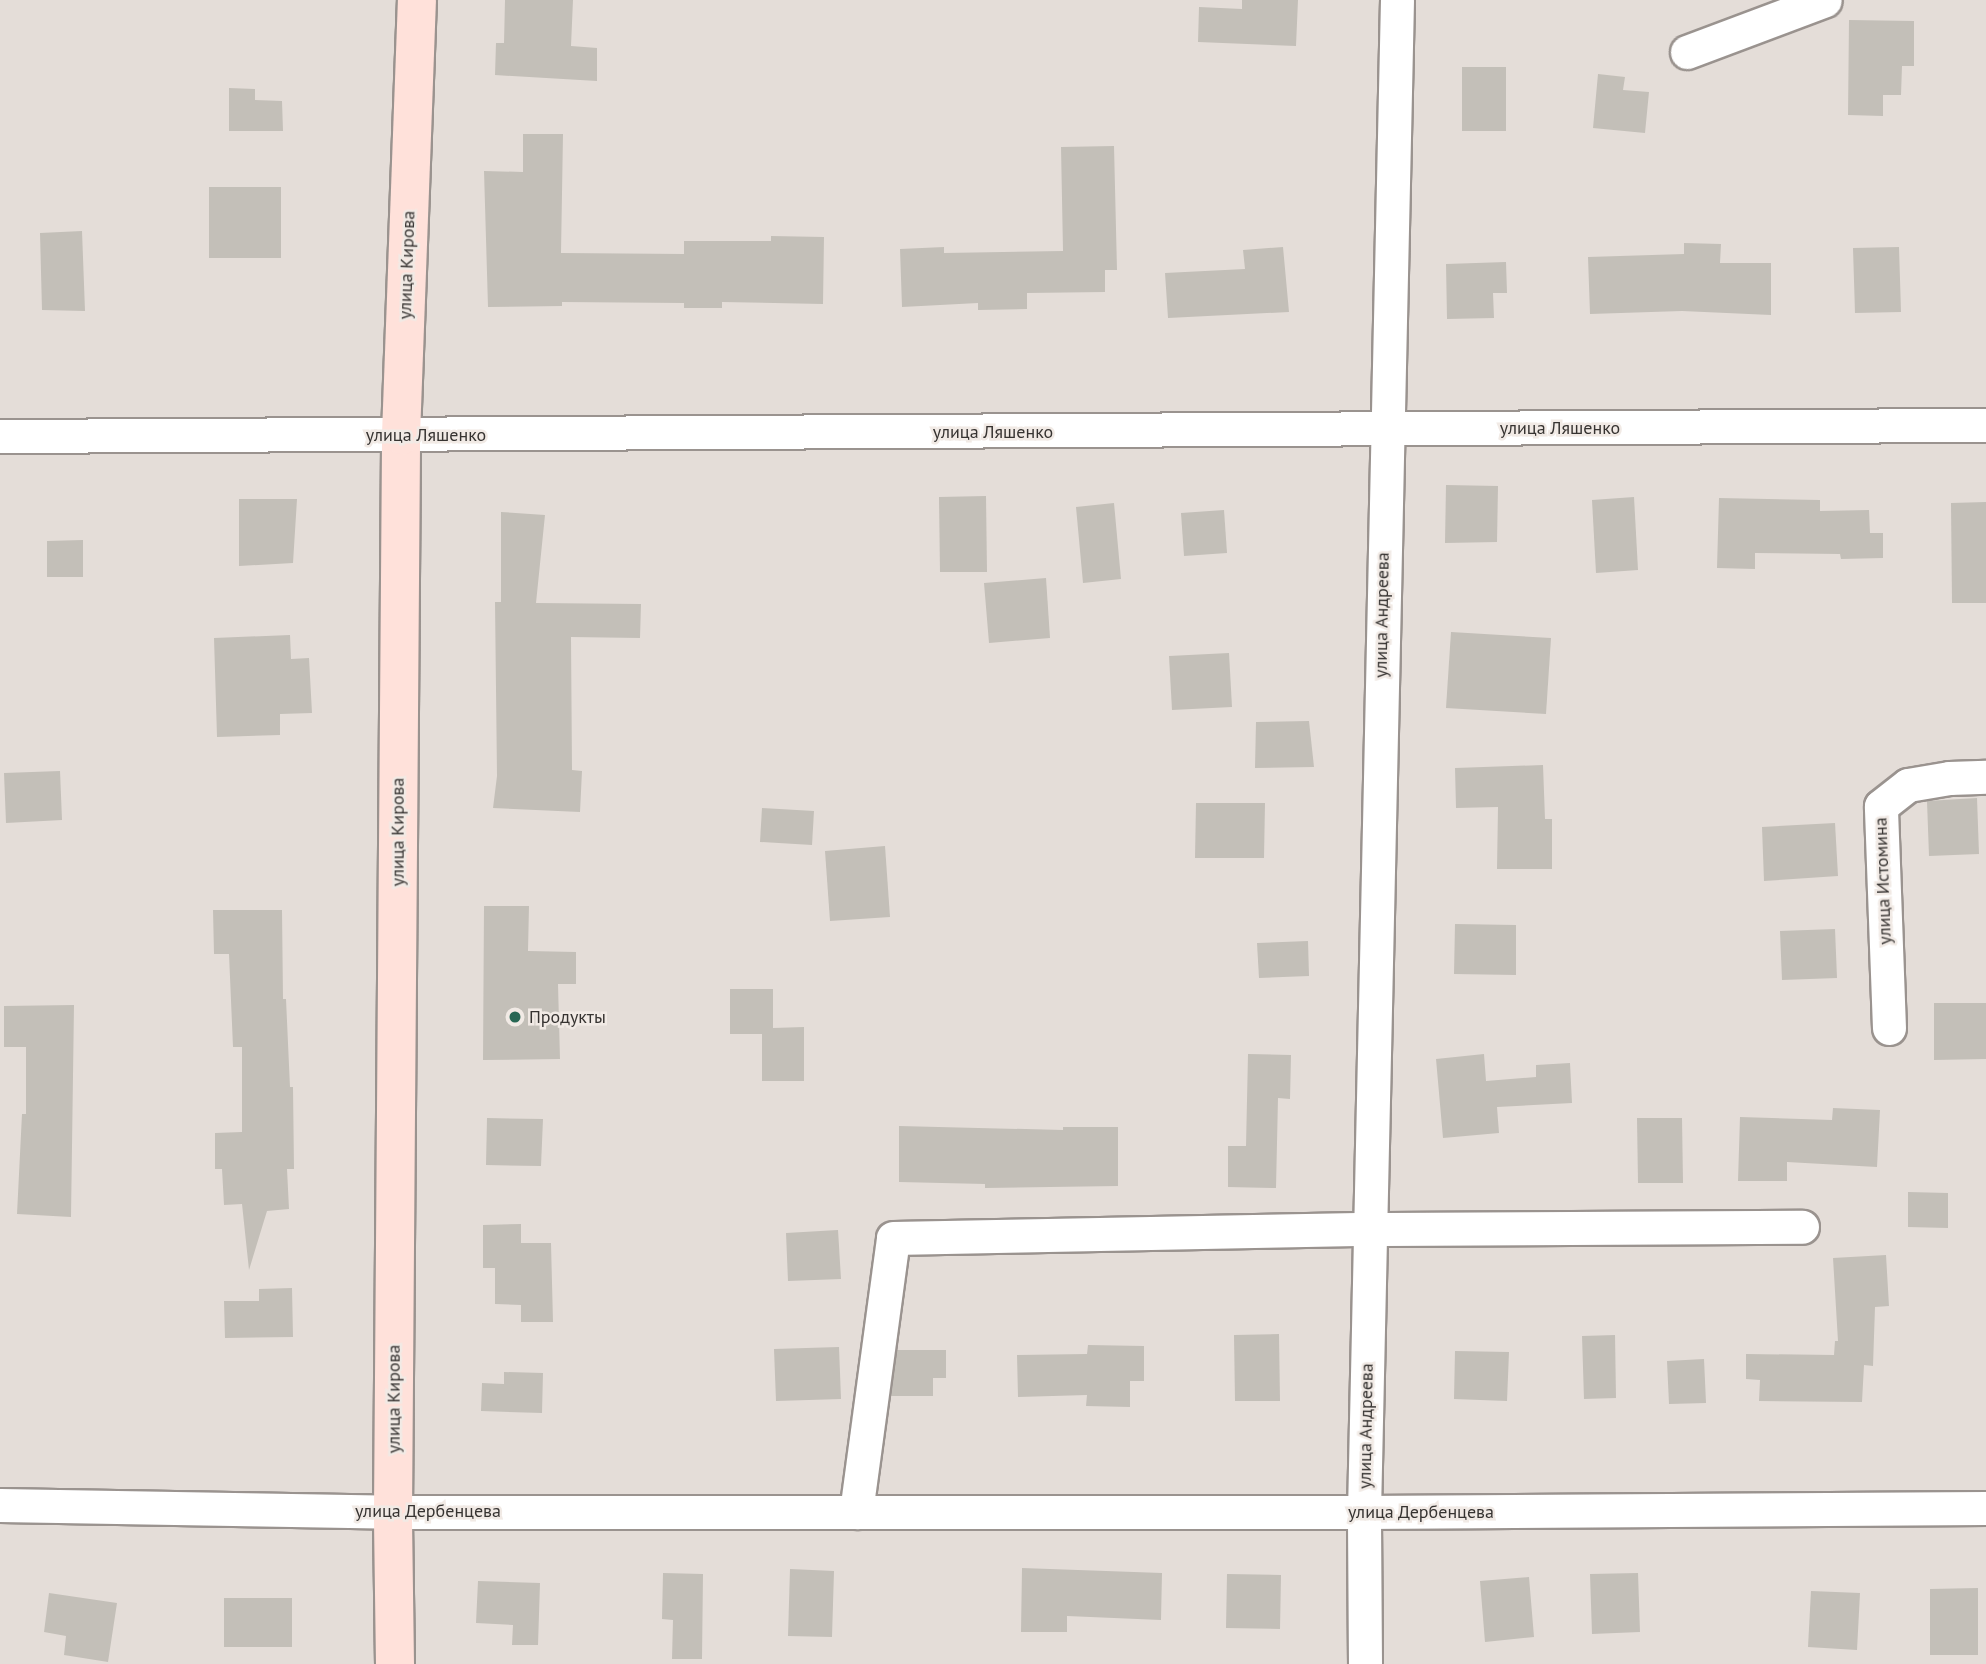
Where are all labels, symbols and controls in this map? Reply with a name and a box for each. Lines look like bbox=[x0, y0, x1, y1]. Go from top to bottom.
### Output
street label: улица Кирова bbox=[394, 210, 420, 320]
street label: улица Ляшенко bbox=[1500, 417, 1620, 439]
street label: улица Ляшенко bbox=[933, 421, 1053, 443]
street label: улица Ляшенко bbox=[366, 424, 486, 446]
street label: улица Андреева bbox=[1370, 552, 1394, 678]
street label: улица Кирова bbox=[387, 778, 409, 886]
street label: улица Истомина bbox=[1870, 817, 1896, 945]
place label: Продукты bbox=[529, 1006, 606, 1028]
marker: Продукты bbox=[507, 1009, 523, 1025]
street label: улица Кирова bbox=[383, 1345, 405, 1453]
street label: улица Андреева bbox=[1354, 1363, 1378, 1489]
street label: улица Дербенцева bbox=[355, 1500, 501, 1522]
street label: улица Дербенцева bbox=[1348, 1501, 1494, 1523]

